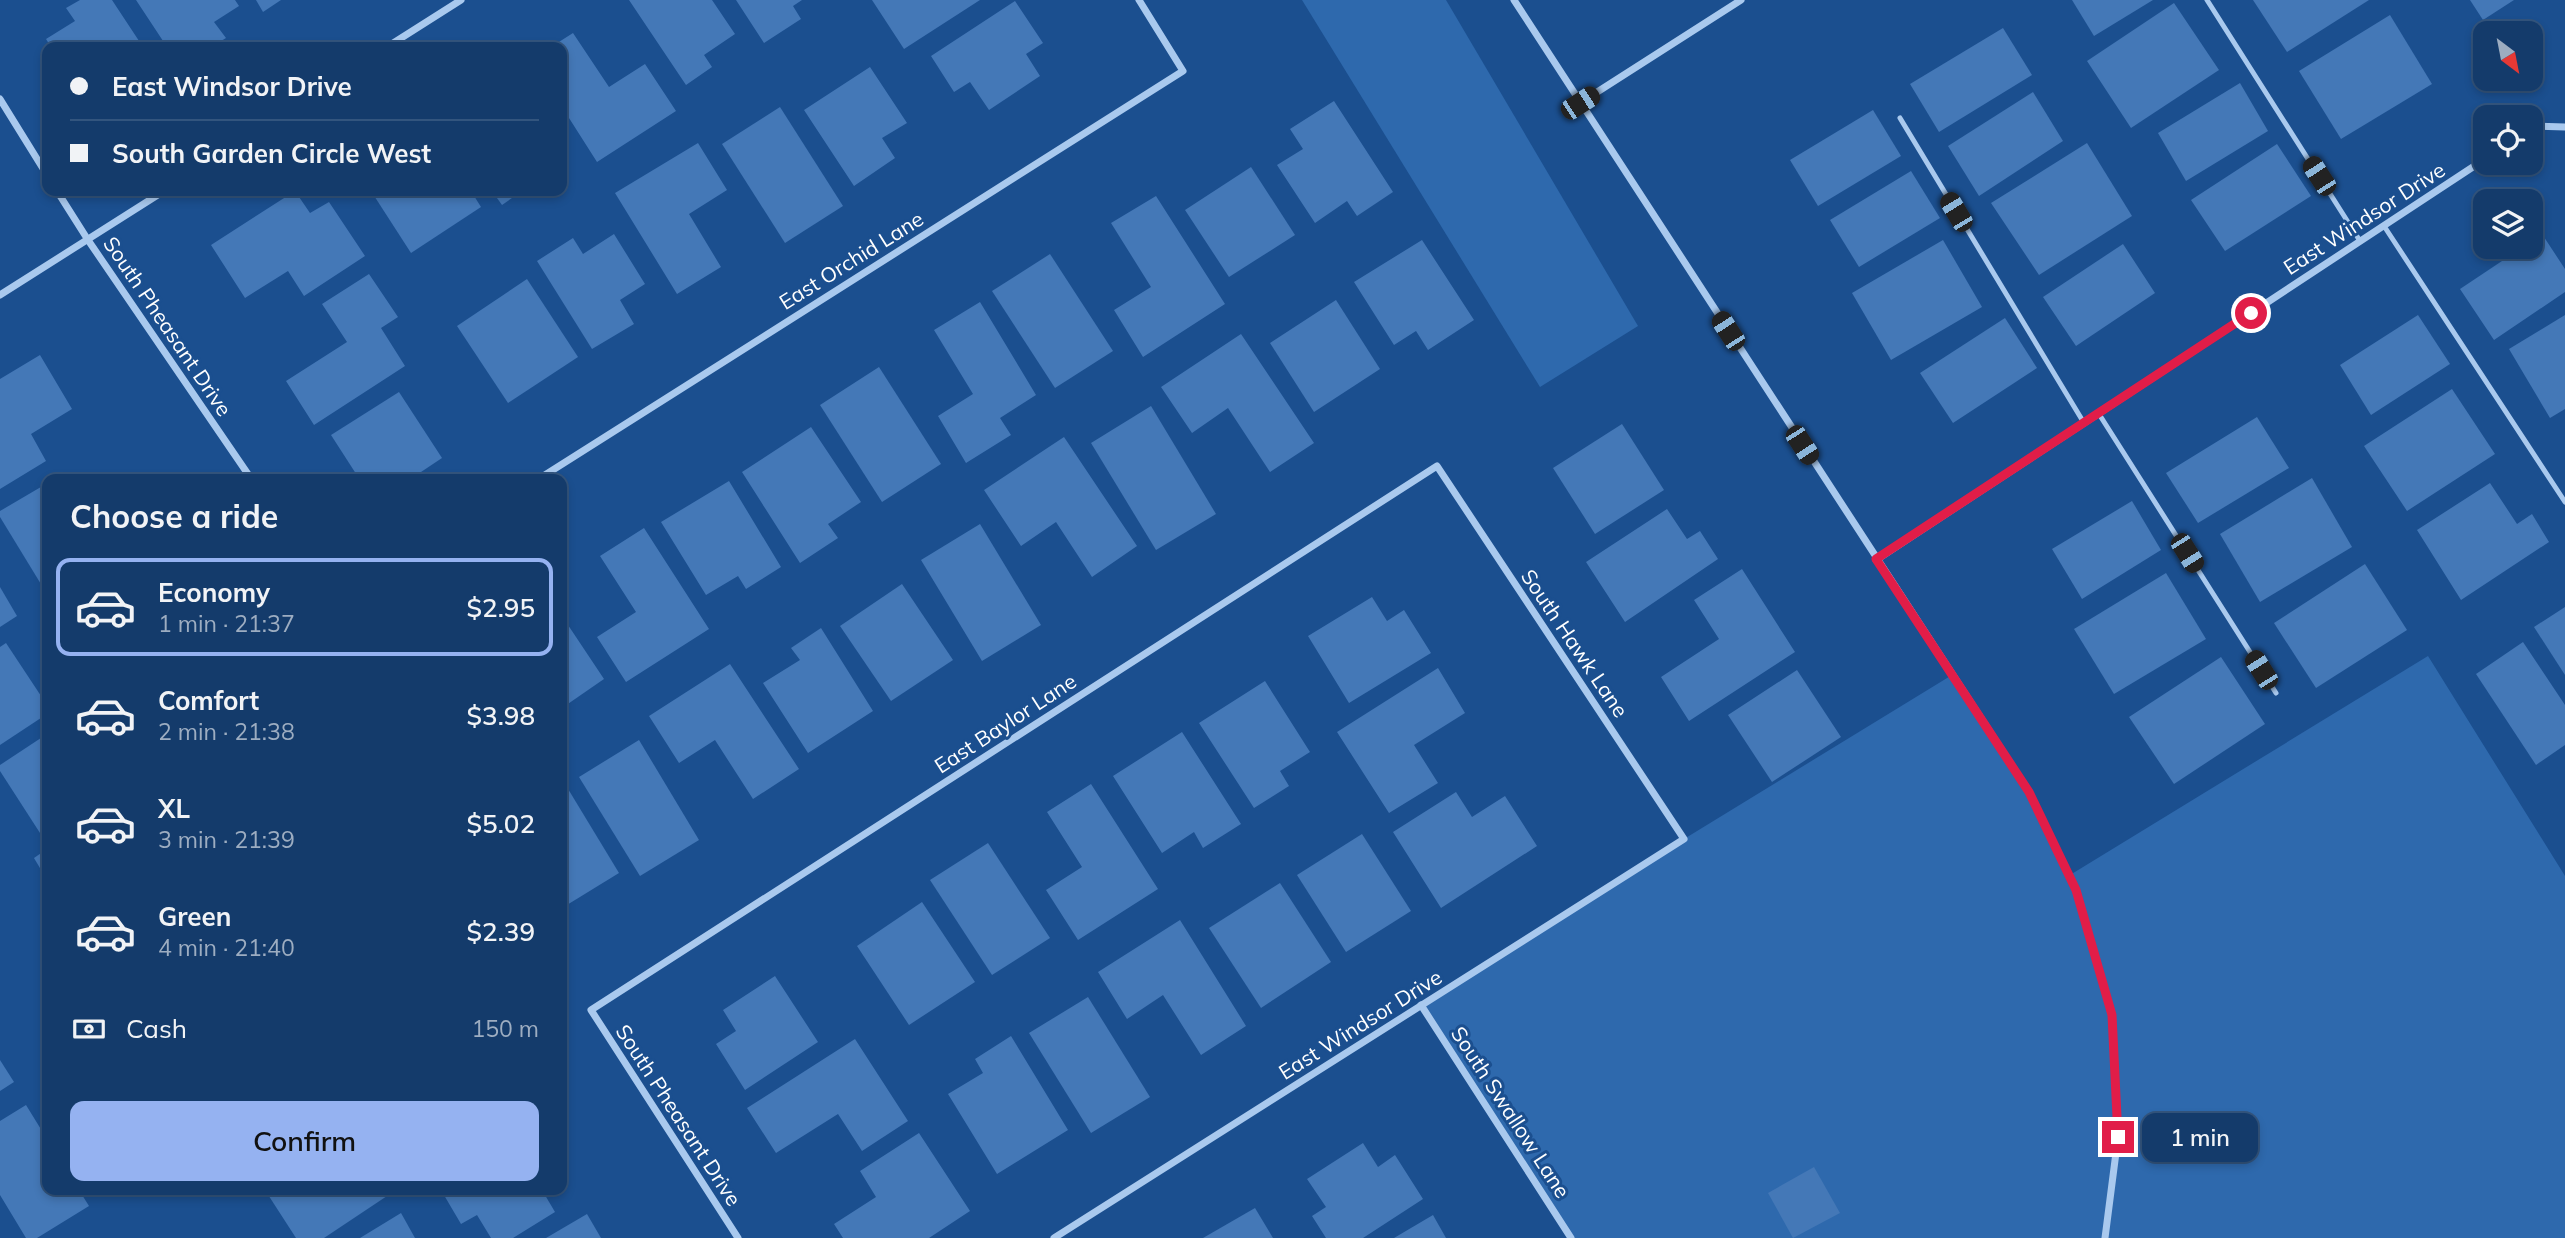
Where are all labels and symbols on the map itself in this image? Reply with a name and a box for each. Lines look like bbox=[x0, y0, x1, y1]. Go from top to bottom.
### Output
north arrow bbox=[2473, 21, 2543, 91]
car bbox=[1557, 83, 1604, 123]
car bbox=[2299, 153, 2340, 199]
street label: East Windsor Drive bbox=[2278, 156, 2450, 280]
car bbox=[1937, 189, 1976, 235]
street label: East Orchid Lane bbox=[774, 205, 928, 315]
street label: South Pheasant Drive bbox=[98, 231, 238, 421]
route start bbox=[2235, 297, 2267, 329]
car bbox=[1708, 308, 1749, 354]
car bbox=[1782, 422, 1823, 468]
car bbox=[2167, 530, 2208, 576]
street label: South Hawk Lane bbox=[1516, 564, 1634, 722]
car bbox=[2241, 647, 2282, 693]
street label: East Baylor Lane bbox=[929, 668, 1081, 778]
street label: East Windsor Drive bbox=[1274, 963, 1446, 1085]
street label: South Pheasant Drive bbox=[611, 1019, 747, 1211]
street label: South Swallow Lane bbox=[1446, 1021, 1576, 1203]
callout: 1 min bbox=[2142, 1112, 2258, 1162]
route end bbox=[2102, 1121, 2134, 1153]

